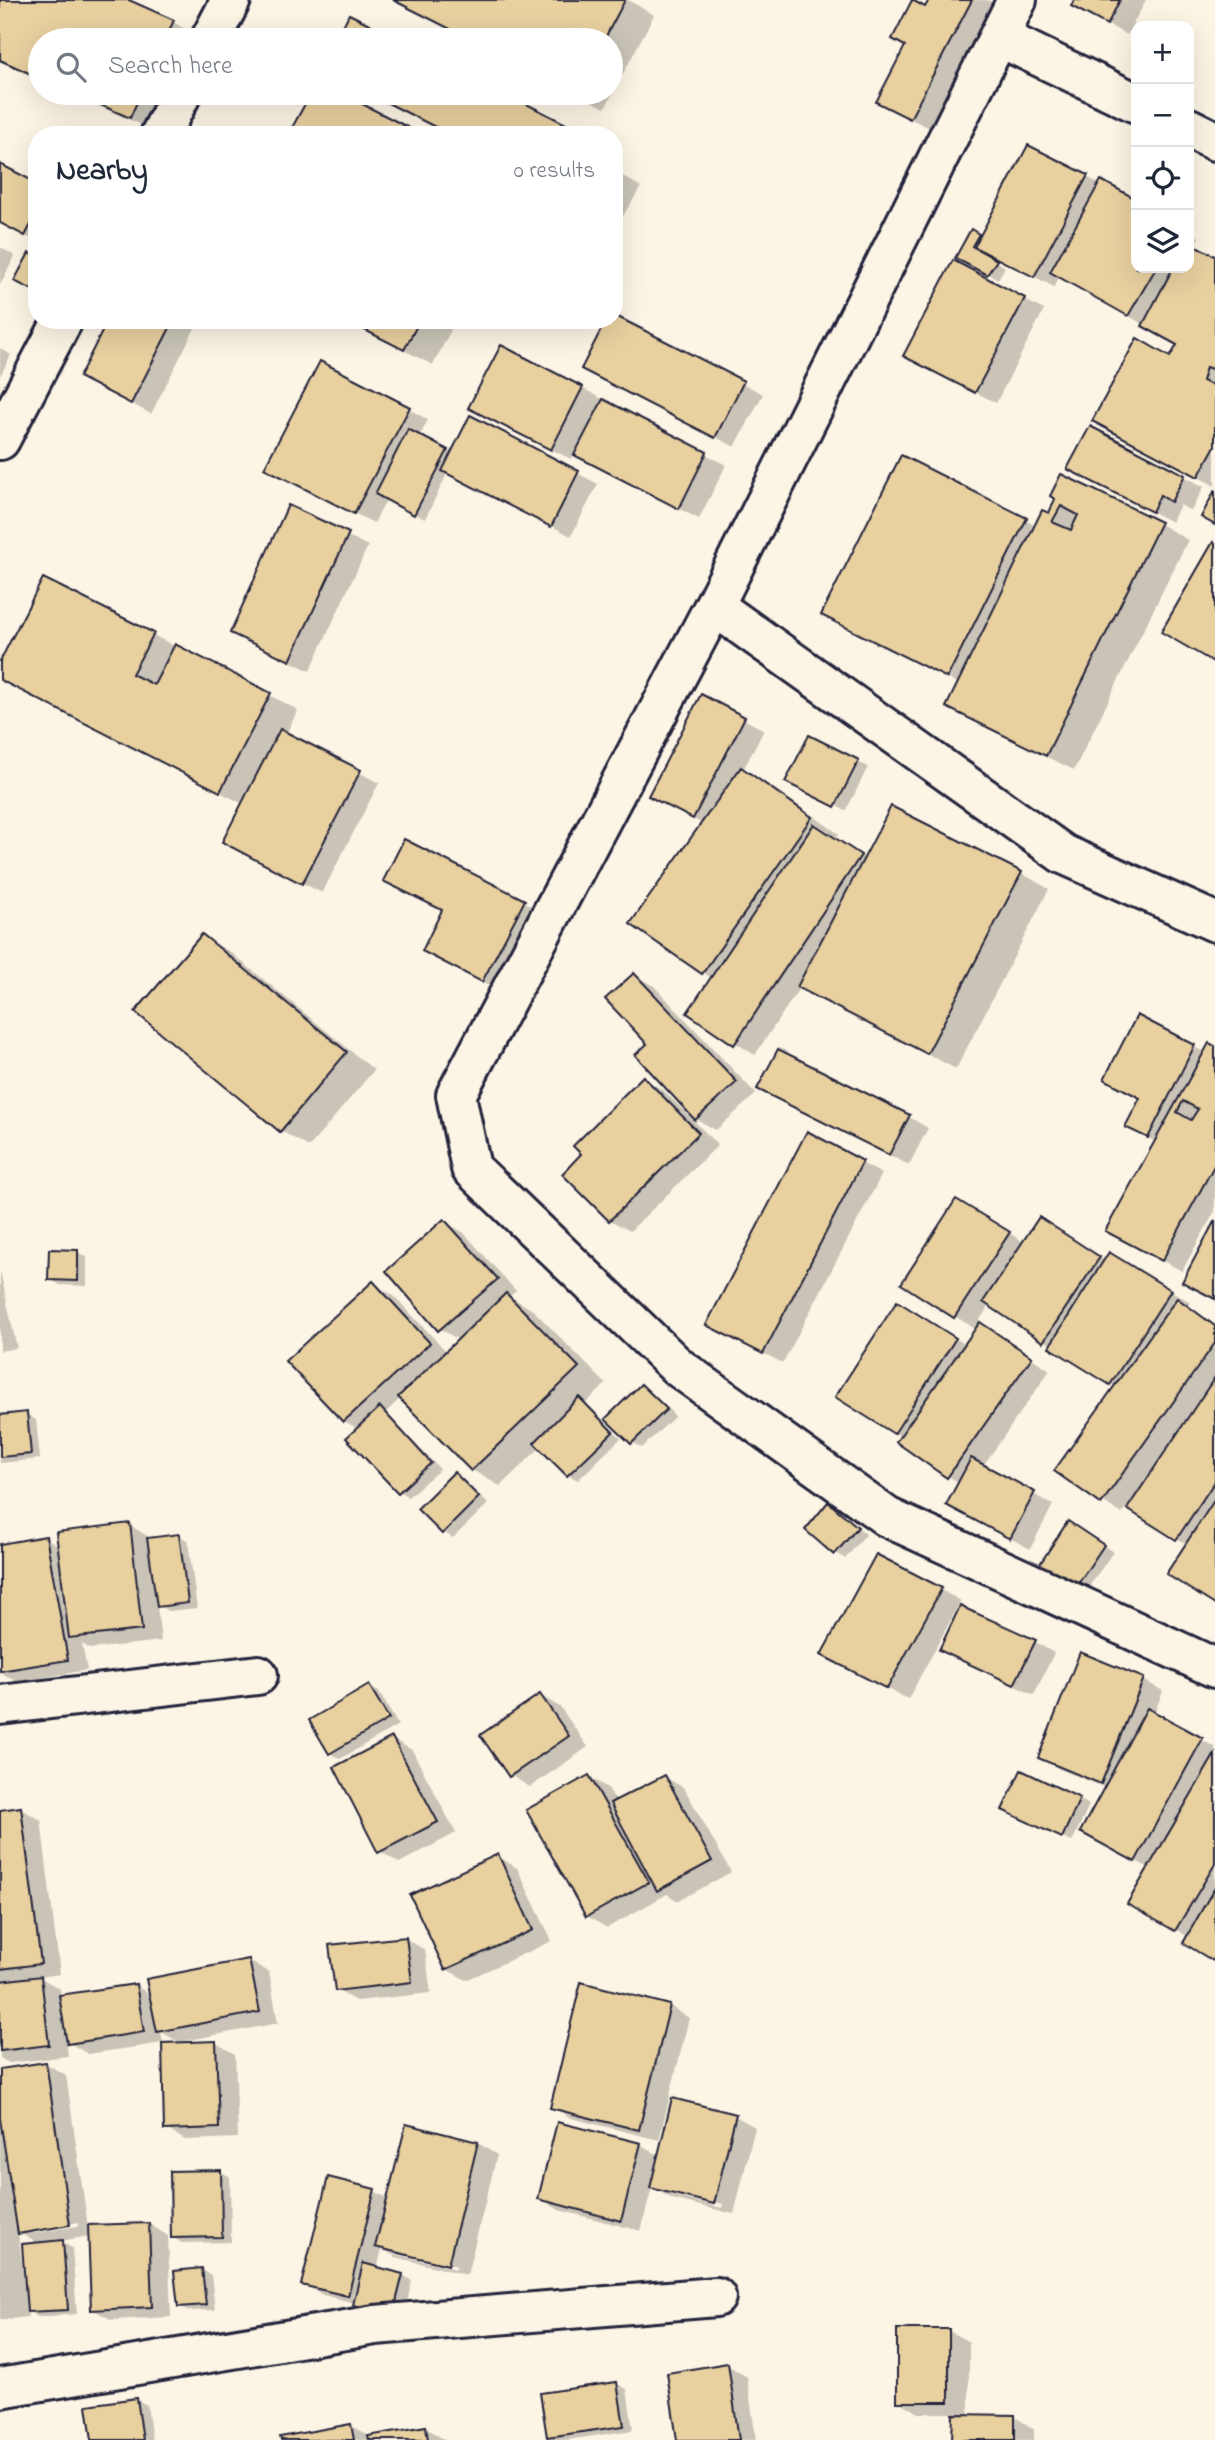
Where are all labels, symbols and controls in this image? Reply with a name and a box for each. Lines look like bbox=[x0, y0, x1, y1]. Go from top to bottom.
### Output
map controls bbox=[1131, 21, 1194, 273]
button: + bbox=[1131, 21, 1194, 84]
search box bbox=[28, 28, 623, 105]
icon: search bbox=[52, 48, 90, 86]
text: Search here bbox=[108, 48, 233, 86]
button: − bbox=[1131, 84, 1194, 147]
button: locate bbox=[1131, 147, 1194, 210]
text: Nearby bbox=[56, 150, 148, 194]
text: 0 results bbox=[514, 155, 595, 188]
button: layers bbox=[1131, 210, 1194, 273]

